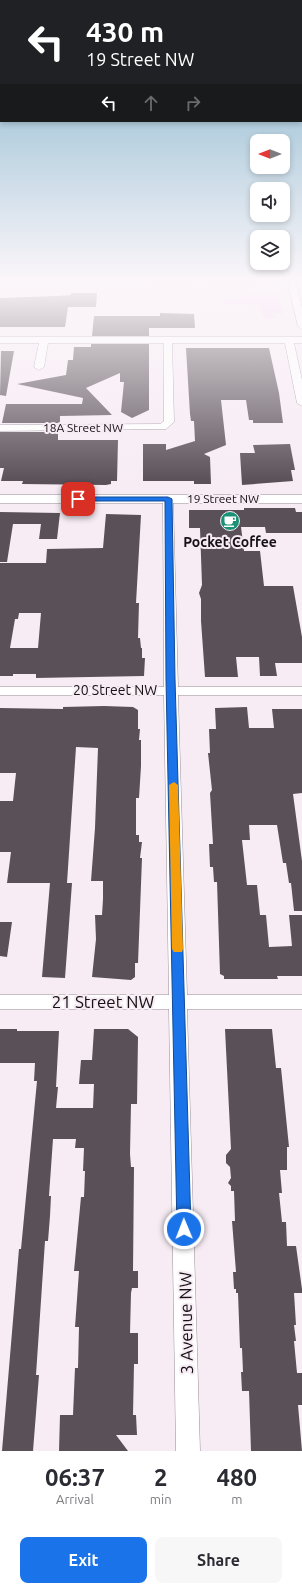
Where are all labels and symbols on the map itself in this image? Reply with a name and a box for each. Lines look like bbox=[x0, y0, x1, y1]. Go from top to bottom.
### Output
north arrow bbox=[250, 134, 290, 174]
street label: 18A Street NW bbox=[43, 421, 123, 434]
pin bbox=[61, 482, 95, 516]
street label: 19 Street NW bbox=[187, 492, 259, 505]
cafe icon: Pocket Coffee bbox=[219, 510, 241, 532]
place label: Pocket Coffee bbox=[183, 534, 277, 550]
street label: 20 Street NW bbox=[73, 682, 157, 698]
street label: 21 Street NW bbox=[52, 992, 154, 1011]
position arrow bbox=[163, 1208, 205, 1250]
street label: 3 Avenue NW bbox=[175, 1271, 196, 1374]

